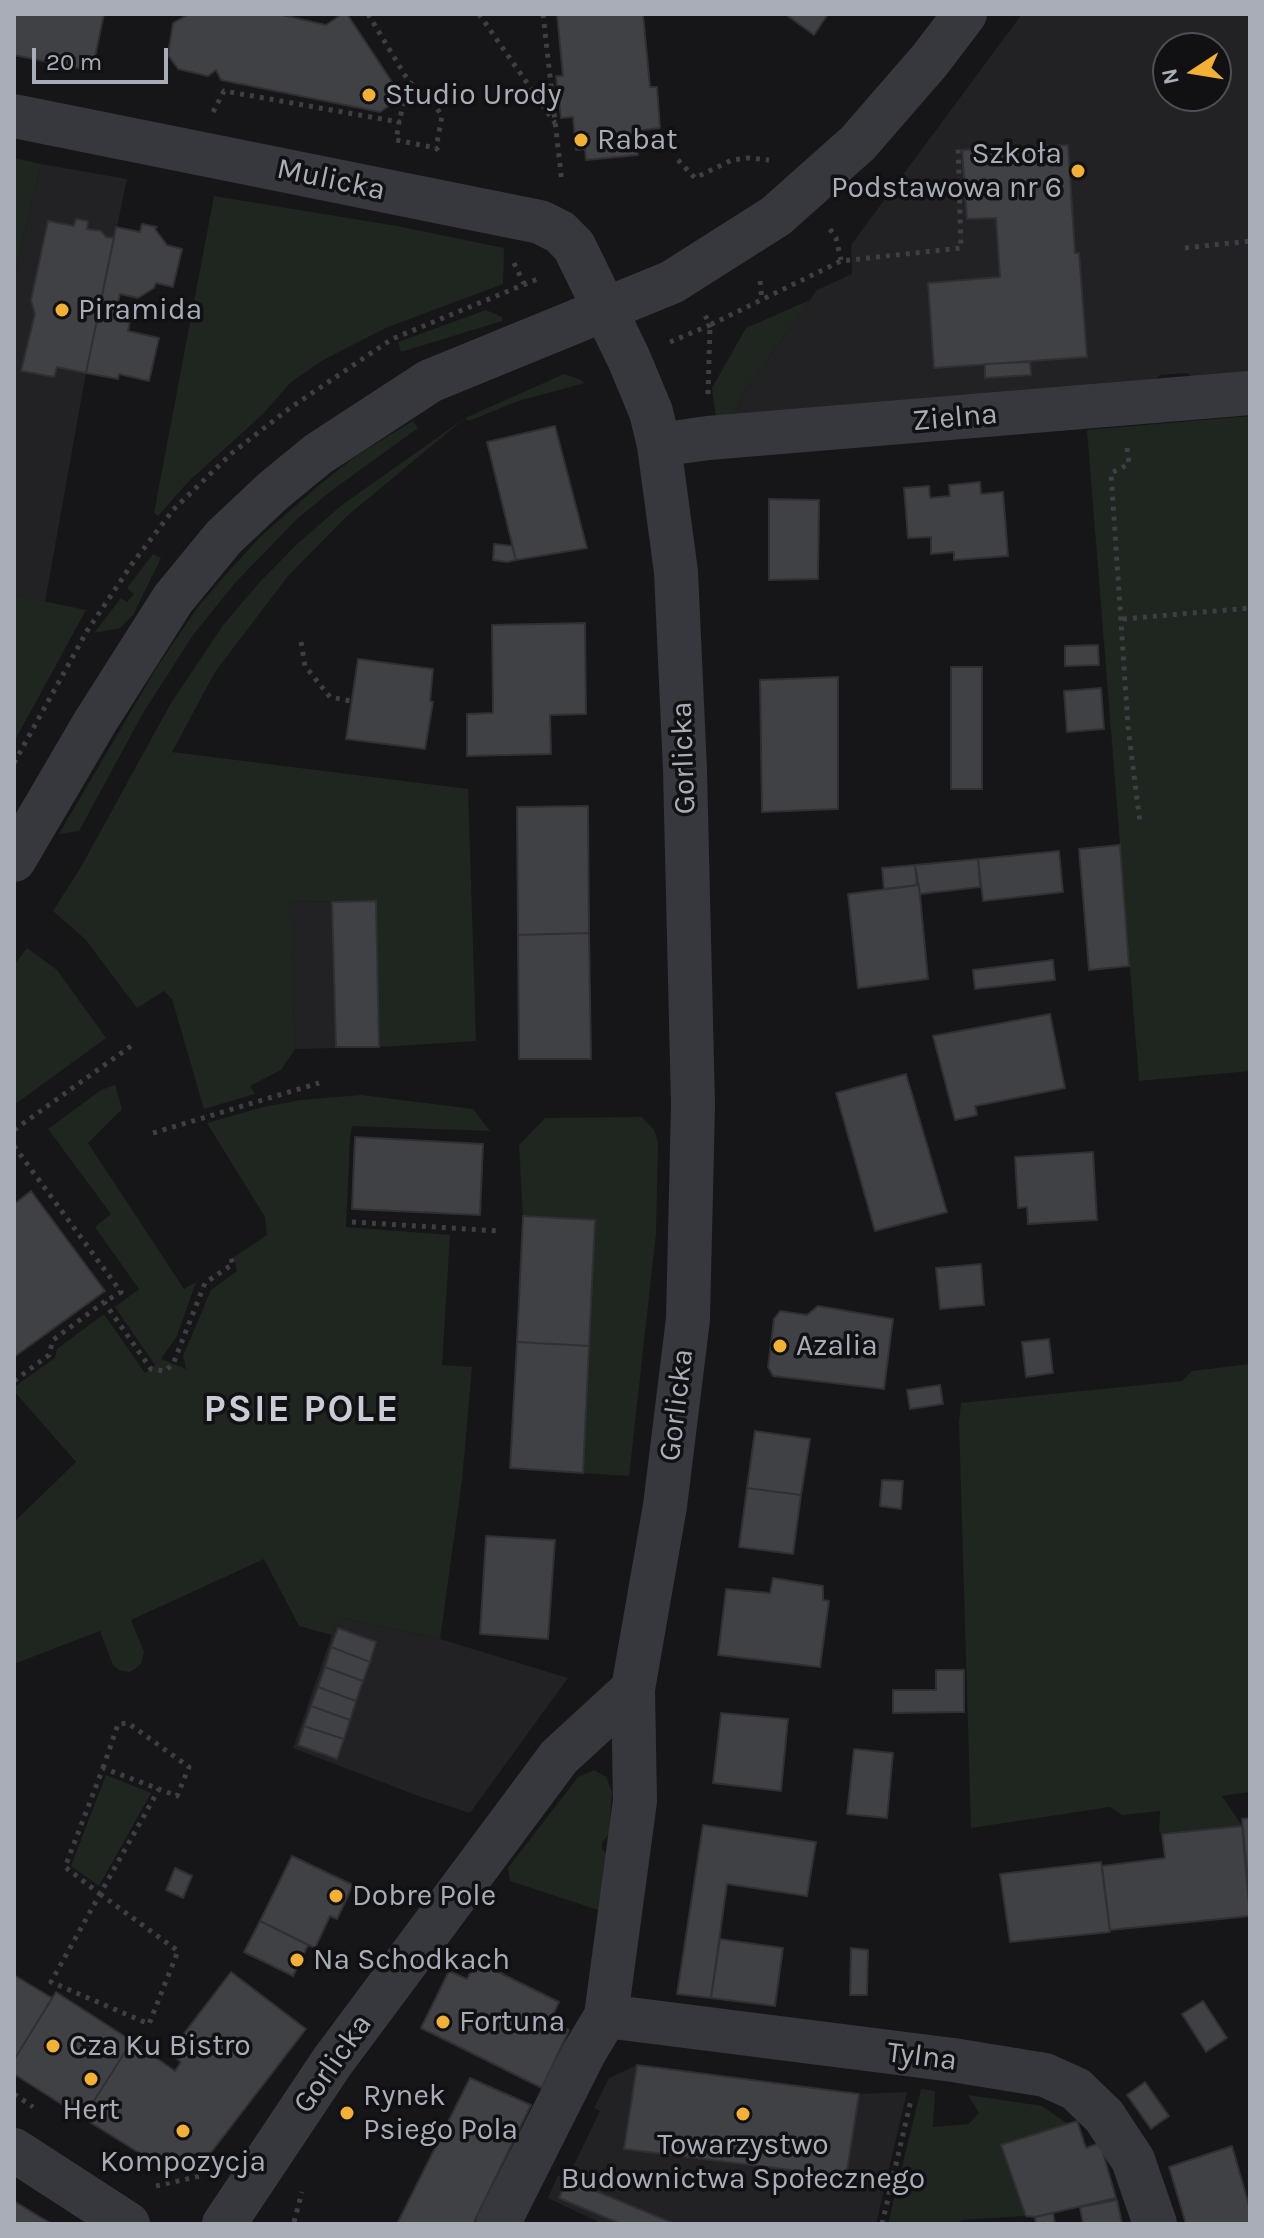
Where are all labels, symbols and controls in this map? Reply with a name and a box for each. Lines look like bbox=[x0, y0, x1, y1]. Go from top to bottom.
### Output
scale bar bbox=[36, 32, 172, 82]
north arrow bbox=[1152, 32, 1232, 112]
text: 20 m bbox=[46, 48, 102, 76]
text: N bbox=[1156, 66, 1185, 87]
place label: Studio Urody bbox=[385, 77, 561, 113]
marker: Studio Urody bbox=[360, 86, 378, 104]
place label: Rabat bbox=[597, 122, 677, 158]
marker: Rabat bbox=[572, 131, 590, 149]
place label: Szkoła Podstawowa nr 6 bbox=[831, 136, 1062, 206]
street label: Mulicka bbox=[274, 151, 388, 209]
marker: Szkoła Podstawowa nr 6 bbox=[1069, 162, 1087, 180]
place label: Piramida bbox=[78, 292, 202, 328]
marker: Piramida bbox=[53, 301, 71, 319]
street label: Zielna bbox=[911, 396, 999, 440]
street label: Gorlicka bbox=[664, 701, 704, 815]
place label: Azalia bbox=[796, 1328, 878, 1364]
marker: Azalia bbox=[771, 1337, 789, 1355]
street label: Gorlicka bbox=[652, 1347, 702, 1463]
district label: PSIE POLE bbox=[204, 1387, 400, 1433]
place label: Dobre Pole bbox=[352, 1878, 496, 1914]
marker: Dobre Pole bbox=[327, 1887, 345, 1905]
place label: Na Schodkach bbox=[313, 1942, 510, 1978]
marker: Na Schodkach bbox=[288, 1951, 306, 1969]
place label: Fortuna bbox=[459, 2004, 565, 2040]
street label: Gorlicka bbox=[286, 2007, 380, 2121]
marker: Fortuna bbox=[434, 2013, 452, 2031]
place label: Cza Ku Bistro bbox=[69, 2028, 251, 2064]
street label: Tylna bbox=[885, 2035, 959, 2079]
marker: Cza Ku Bistro bbox=[44, 2037, 62, 2055]
marker: Hert bbox=[82, 2070, 100, 2088]
place label: Rynek Psiego Pola bbox=[363, 2078, 518, 2148]
place label: Hert bbox=[62, 2092, 120, 2128]
marker: Rynek Psiego Pola bbox=[338, 2104, 356, 2122]
marker: Towarzystwo Budownictwa Społecznego bbox=[734, 2105, 752, 2123]
marker: Kompozycja bbox=[174, 2122, 192, 2140]
place label: Towarzystwo Budownictwa Społecznego bbox=[561, 2127, 925, 2198]
place label: Kompozycja bbox=[100, 2144, 266, 2180]

